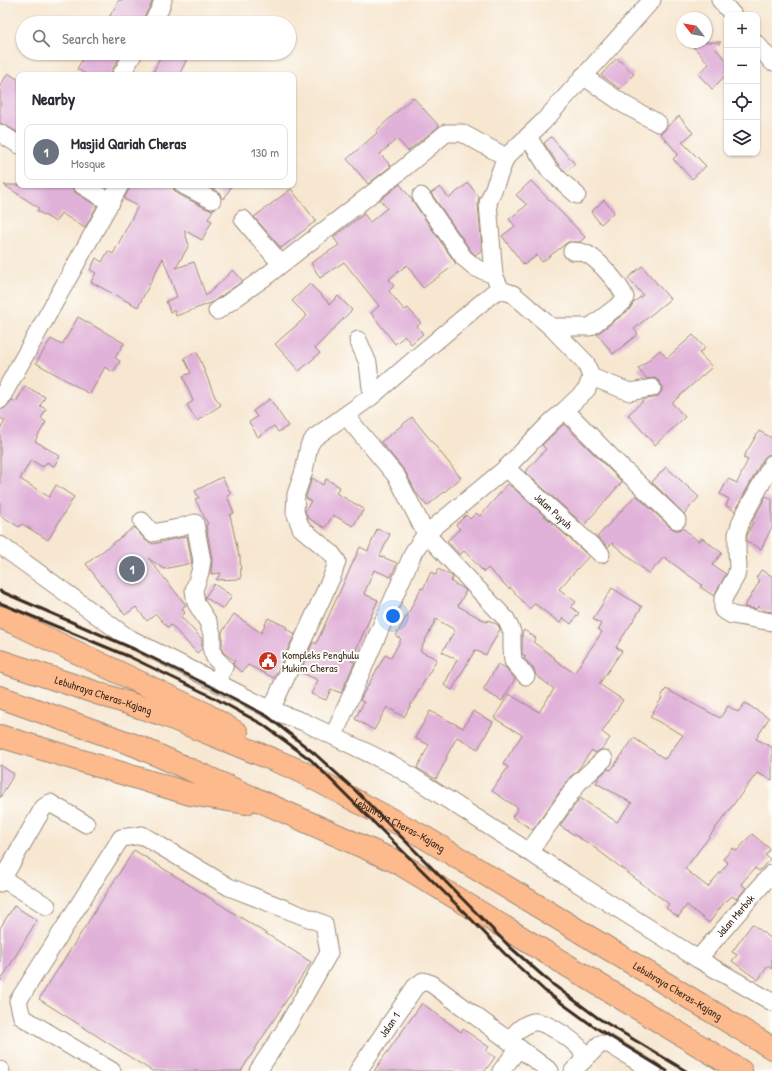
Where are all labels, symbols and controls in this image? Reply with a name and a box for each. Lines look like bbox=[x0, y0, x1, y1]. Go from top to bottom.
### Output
north arrow bbox=[676, 12, 712, 48]
map controls bbox=[724, 12, 760, 156]
button: + bbox=[724, 12, 760, 48]
search box bbox=[16, 16, 296, 60]
icon: search bbox=[30, 27, 52, 49]
text: Search here bbox=[62, 28, 126, 49]
button: − bbox=[724, 48, 760, 84]
button: locate bbox=[724, 84, 760, 120]
text: Nearby bbox=[32, 87, 75, 110]
button: layers bbox=[724, 120, 760, 156]
text: Masjid Qariah Cheras bbox=[71, 133, 186, 154]
text: 1 bbox=[44, 143, 48, 161]
text: 130 m bbox=[251, 143, 279, 161]
text: Mosque bbox=[71, 154, 105, 172]
street label: Jalan Puyuh bbox=[531, 490, 576, 532]
pin: 1 bbox=[119, 554, 145, 584]
your location bbox=[383, 606, 403, 626]
place label: Kompleks Penghulu Mukim Cheras bbox=[282, 648, 359, 675]
public building icon: Kompleks Penghulu Mukim Cheras bbox=[257, 650, 279, 672]
street label: Lebuhraya Cheras–Kajang bbox=[53, 673, 154, 718]
street label: Lebuhraya Cheras–Kajang bbox=[352, 794, 448, 855]
street label: Jalan Merbok bbox=[713, 891, 758, 940]
street label: Lebuhraya Cheras–Kajang bbox=[631, 959, 725, 1023]
street label: Jalan 1 bbox=[376, 1009, 403, 1040]

